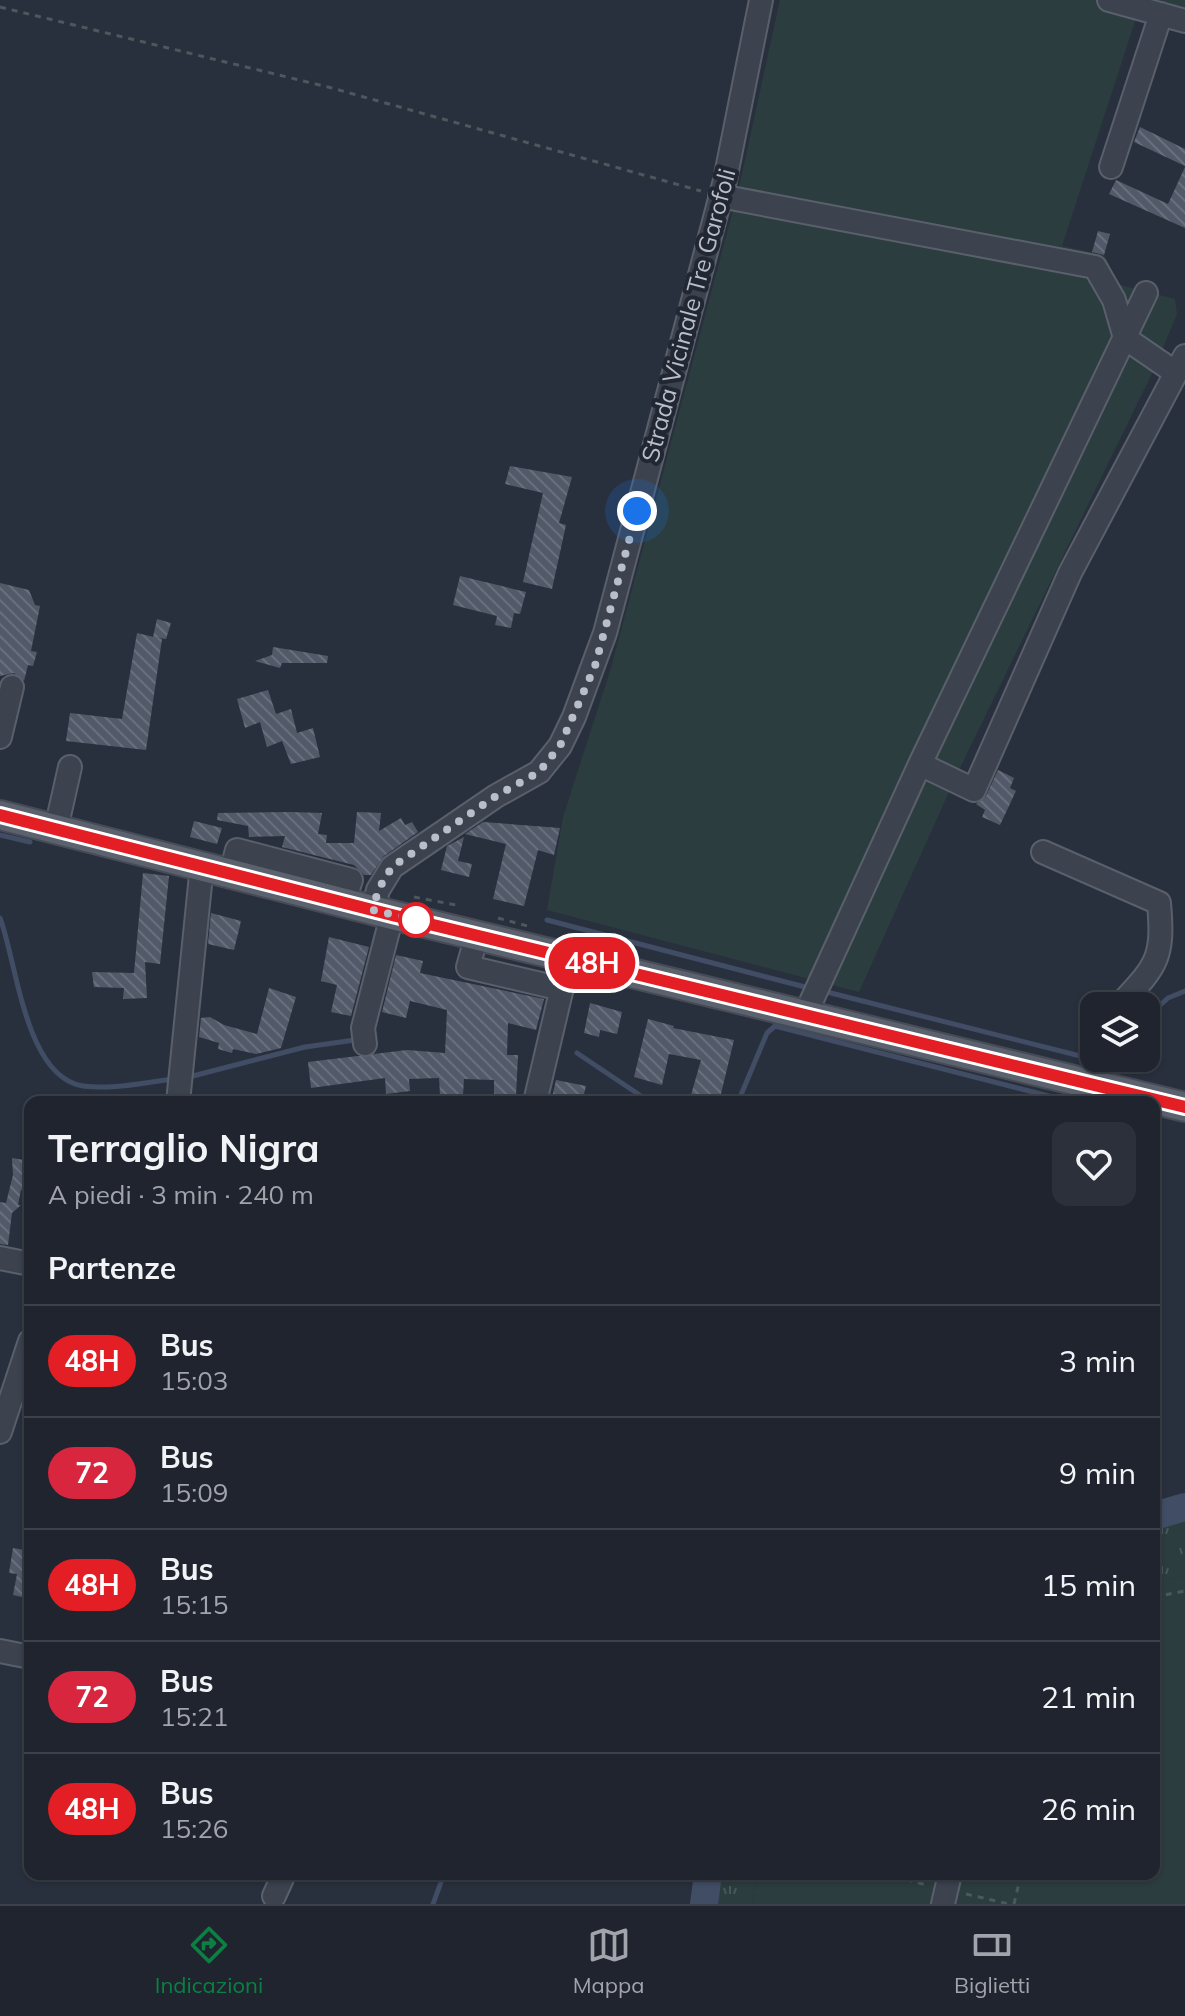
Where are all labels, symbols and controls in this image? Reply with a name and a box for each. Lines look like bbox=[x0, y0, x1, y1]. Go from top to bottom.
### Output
street label: Strada Vicinale Tre Garofoli bbox=[634, 165, 742, 465]
your location bbox=[617, 491, 657, 531]
unlabelled marker bbox=[399, 903, 433, 937]
line badge: 48H bbox=[546, 937, 638, 989]
text: 48H bbox=[564, 945, 620, 980]
map controls bbox=[1080, 992, 1160, 1072]
button: layers bbox=[1080, 992, 1160, 1072]
button: heart bbox=[1052, 1122, 1136, 1206]
text: Terraglio Nigra bbox=[48, 1124, 320, 1172]
text: A piedi · 3 min · 240 m bbox=[48, 1178, 314, 1211]
text: Partenze bbox=[48, 1249, 176, 1287]
text: Bus bbox=[160, 1326, 214, 1364]
text: 3 min bbox=[1059, 1342, 1136, 1380]
text: 48H bbox=[64, 1343, 120, 1378]
text: 15:03 bbox=[160, 1364, 228, 1397]
text: Bus bbox=[160, 1438, 214, 1476]
text: 9 min bbox=[1059, 1454, 1136, 1492]
text: 72 bbox=[75, 1455, 109, 1490]
text: 15:09 bbox=[160, 1476, 228, 1509]
text: Bus bbox=[160, 1550, 214, 1588]
text: 15 min bbox=[1041, 1566, 1136, 1604]
text: 48H bbox=[64, 1567, 120, 1602]
text: 15:15 bbox=[160, 1588, 228, 1621]
text: Bus bbox=[160, 1662, 214, 1700]
text: 21 min bbox=[1041, 1678, 1136, 1716]
text: 72 bbox=[75, 1679, 109, 1714]
text: 15:21 bbox=[160, 1700, 228, 1733]
text: Bus bbox=[160, 1774, 214, 1812]
text: 26 min bbox=[1041, 1790, 1136, 1828]
text: 48H bbox=[64, 1791, 120, 1826]
text: 15:26 bbox=[160, 1812, 228, 1845]
tab: Indicazioni bbox=[155, 1923, 263, 1999]
tab: Mappa bbox=[573, 1923, 644, 1999]
tab: Biglietti bbox=[954, 1923, 1030, 1999]

